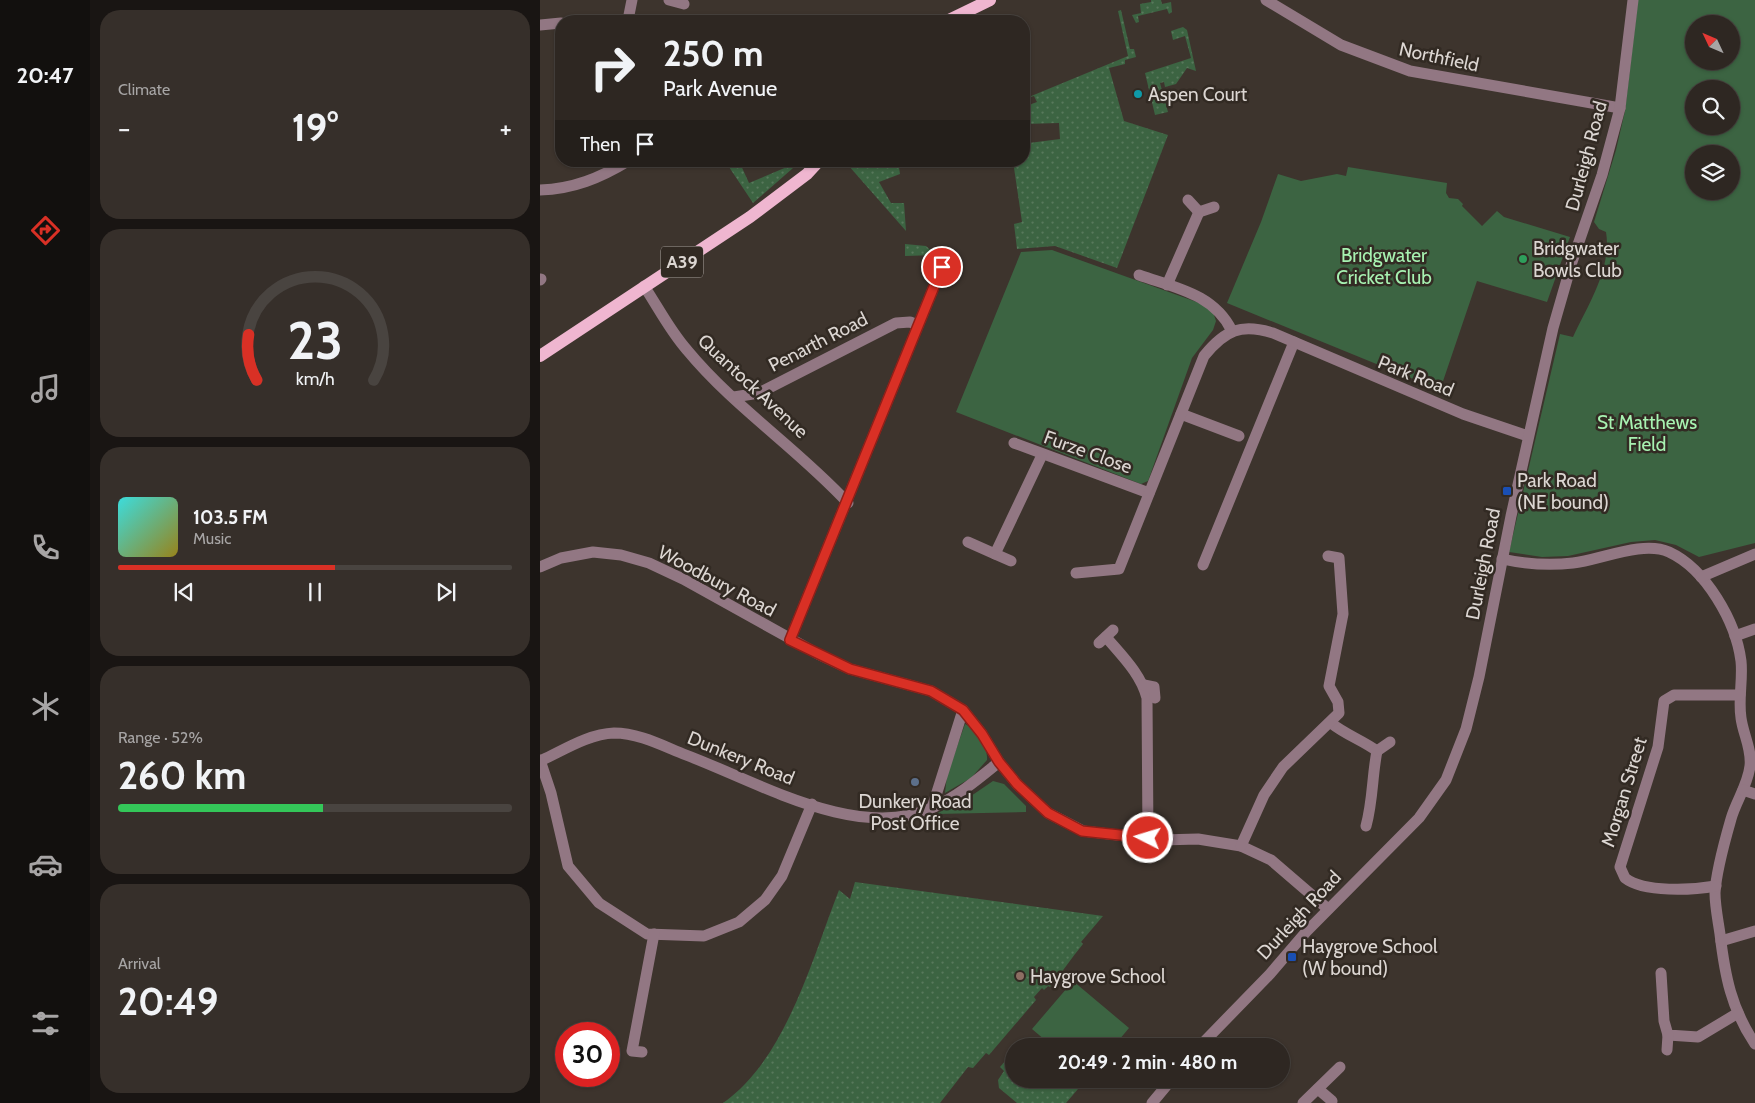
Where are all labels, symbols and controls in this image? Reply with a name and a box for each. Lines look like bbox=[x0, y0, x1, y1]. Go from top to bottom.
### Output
north arrow bbox=[1685, 15, 1740, 70]
map controls bbox=[1685, 15, 1740, 200]
text: 250 m bbox=[663, 32, 763, 75]
icon: right bbox=[580, 35, 645, 100]
street label: Northfield bbox=[1397, 37, 1481, 77]
text: 20:47 bbox=[17, 62, 73, 89]
text: Park Avenue bbox=[663, 75, 777, 102]
text: Climate bbox=[118, 80, 170, 99]
button: search bbox=[1685, 80, 1740, 135]
place label: Aspen Court bbox=[1148, 83, 1248, 106]
marker: Aspen Court bbox=[1132, 88, 1144, 100]
street label: Durleigh Road bbox=[1560, 98, 1612, 214]
text: 19° bbox=[292, 104, 338, 151]
text: − bbox=[118, 111, 130, 145]
text: + bbox=[500, 111, 512, 145]
icon: arrive bbox=[631, 130, 659, 158]
text: Then bbox=[580, 133, 621, 156]
button: layers bbox=[1685, 145, 1740, 200]
icon: directions bbox=[28, 213, 63, 248]
place label: Bridgwater Bowls Club bbox=[1533, 237, 1622, 282]
park label: Bridgwater Cricket Club bbox=[1336, 244, 1432, 289]
road number: A39 bbox=[661, 246, 703, 278]
pin bbox=[921, 246, 963, 288]
icon: arrive bbox=[928, 253, 956, 281]
marker: Bridgwater Bowls Club bbox=[1517, 253, 1529, 265]
street label: Penarth Road bbox=[765, 307, 871, 377]
text: 23 bbox=[287, 309, 343, 372]
street label: Quantock Avenue bbox=[693, 329, 813, 443]
street label: Park Road bbox=[1375, 350, 1457, 402]
text: km/h bbox=[295, 368, 335, 389]
icon: music bbox=[28, 371, 63, 406]
park label: St Matthews Field bbox=[1597, 411, 1697, 456]
street label: Furze Close bbox=[1041, 425, 1135, 479]
place label: Park Road (NE bound) bbox=[1517, 469, 1609, 514]
marker: Park Road (NE bound) bbox=[1501, 485, 1513, 497]
text: 103.5 FM bbox=[193, 506, 268, 529]
street label: Durleigh Road bbox=[1461, 506, 1505, 622]
text: Music bbox=[193, 529, 231, 548]
icon: phone bbox=[28, 530, 63, 565]
street label: Woodbury Road bbox=[654, 540, 780, 622]
icon: previous bbox=[170, 578, 198, 606]
icon: pause bbox=[301, 578, 329, 606]
icon: next bbox=[432, 578, 460, 606]
icon: climate bbox=[28, 689, 63, 724]
street label: Dunkery Road bbox=[684, 726, 798, 790]
text: Range · 52% bbox=[118, 728, 203, 747]
street label: Morgan Street bbox=[1596, 734, 1652, 850]
text: 260 km bbox=[118, 752, 246, 799]
marker: Dunkery Road Post Office bbox=[909, 776, 921, 788]
place label: Dunkery Road Post Office bbox=[858, 790, 972, 835]
position arrow bbox=[1121, 811, 1173, 863]
icon: car bbox=[28, 847, 63, 882]
street label: Durleigh Road bbox=[1252, 866, 1346, 964]
place label: Haygrove School (W bound) bbox=[1302, 935, 1438, 980]
marker: Haygrove School (W bound) bbox=[1286, 951, 1298, 963]
text: Arrival bbox=[118, 954, 161, 973]
place label: Haygrove School bbox=[1030, 965, 1166, 988]
marker: Haygrove School bbox=[1014, 970, 1026, 982]
text: 20:49 bbox=[118, 978, 218, 1025]
icon: filters bbox=[28, 1006, 63, 1041]
speed limit sign: 30 bbox=[555, 1022, 620, 1087]
text: 20:49 · 2 min · 480 m bbox=[1058, 1051, 1237, 1074]

